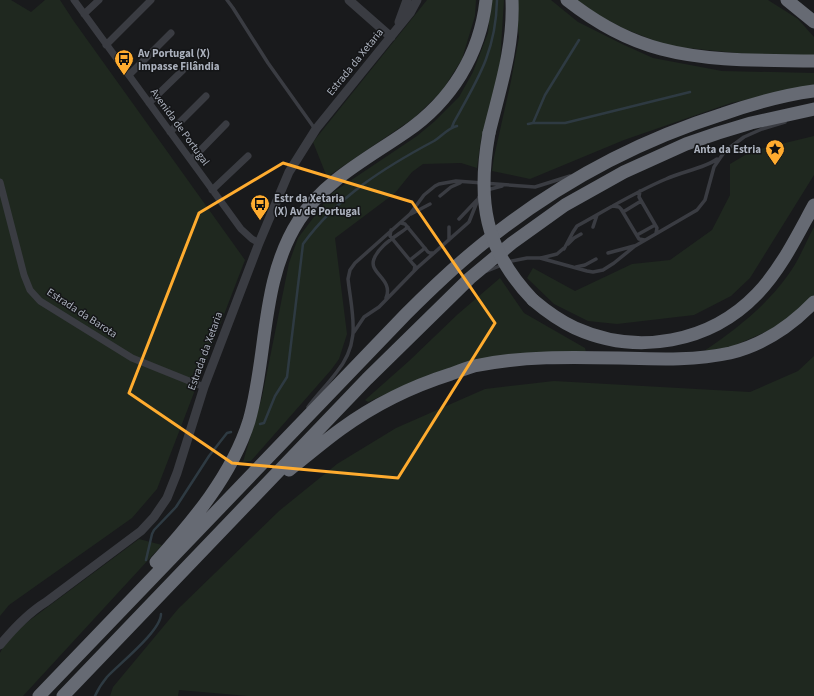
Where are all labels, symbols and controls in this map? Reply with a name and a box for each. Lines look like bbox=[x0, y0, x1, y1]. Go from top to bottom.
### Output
street label: Estrada da Xetaria bbox=[323, 25, 387, 99]
place label: Av Portugal (X) Impasse Filândia bbox=[137, 46, 220, 74]
bus stop icon: Av Portugal (X) Impasse Filândia bbox=[113, 48, 135, 76]
street label: Avenida de Portugal bbox=[147, 85, 213, 169]
place icon: Anta da Estria bbox=[764, 138, 786, 166]
place label: Anta da Estria bbox=[693, 142, 761, 157]
place label: Estr da Xetaria (X) Av de Portugal bbox=[274, 191, 361, 219]
bus stop icon: Estr da Xetaria (X) Av de Portugal bbox=[249, 193, 271, 221]
street label: Estrada da Barota bbox=[44, 285, 120, 341]
street label: Estrada da Xetaria bbox=[184, 310, 226, 392]

